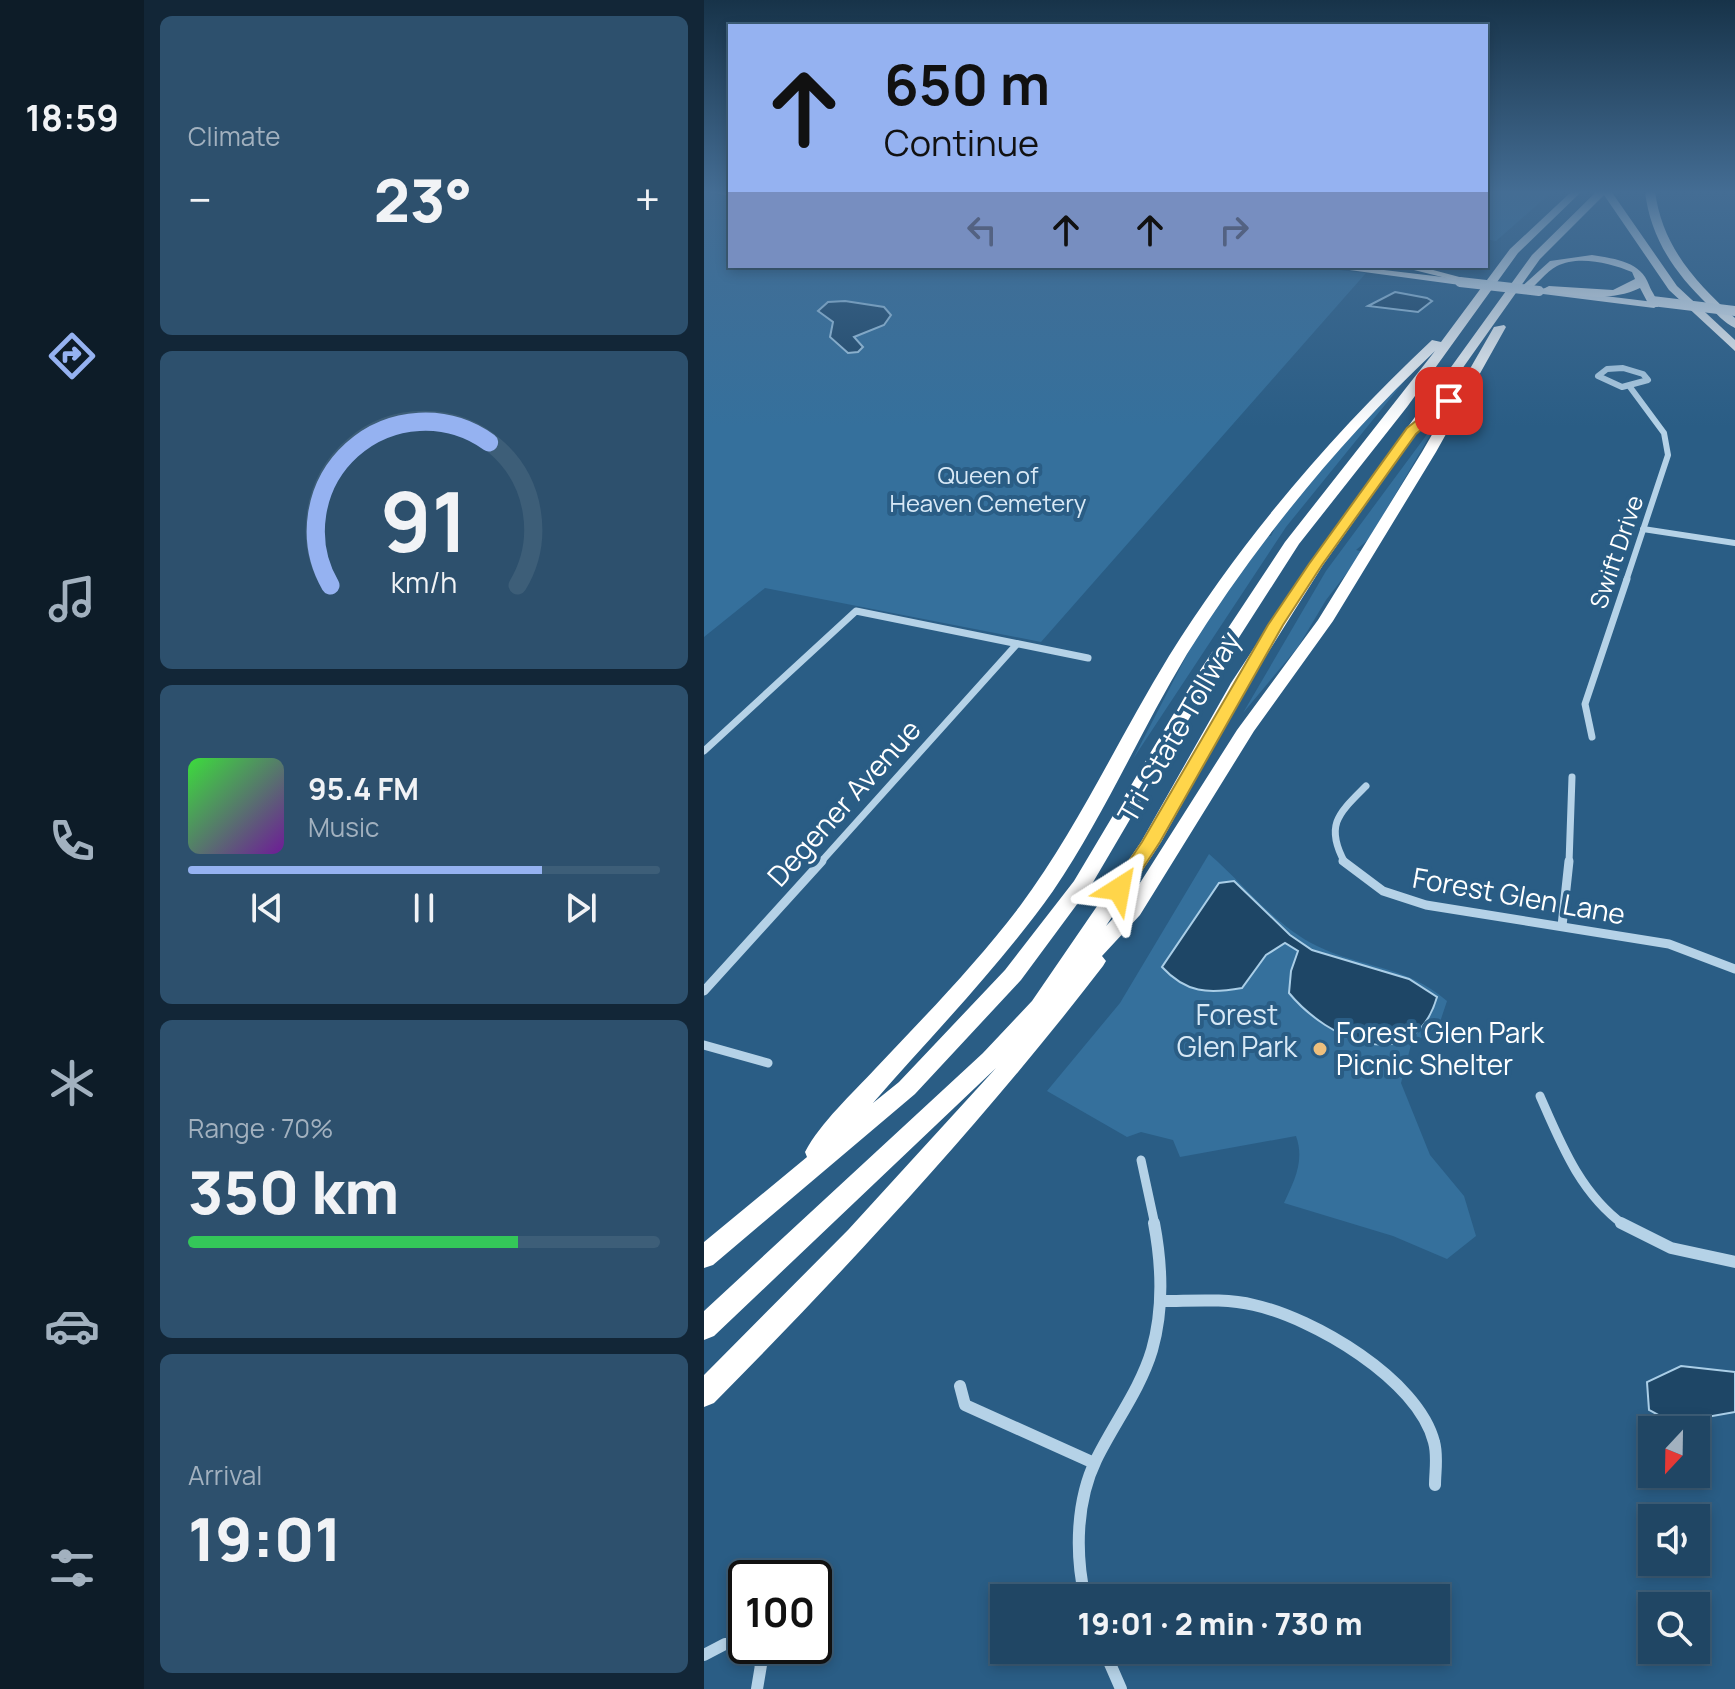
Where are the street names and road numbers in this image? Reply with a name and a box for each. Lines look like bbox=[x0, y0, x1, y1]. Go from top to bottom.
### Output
street label: Swift Drive bbox=[1581, 490, 1650, 613]
street label: Tri-State Tollway bbox=[1108, 624, 1248, 829]
street label: Degener Avenue bbox=[758, 711, 928, 894]
street label: Forest Glen Lane bbox=[1410, 858, 1628, 932]

